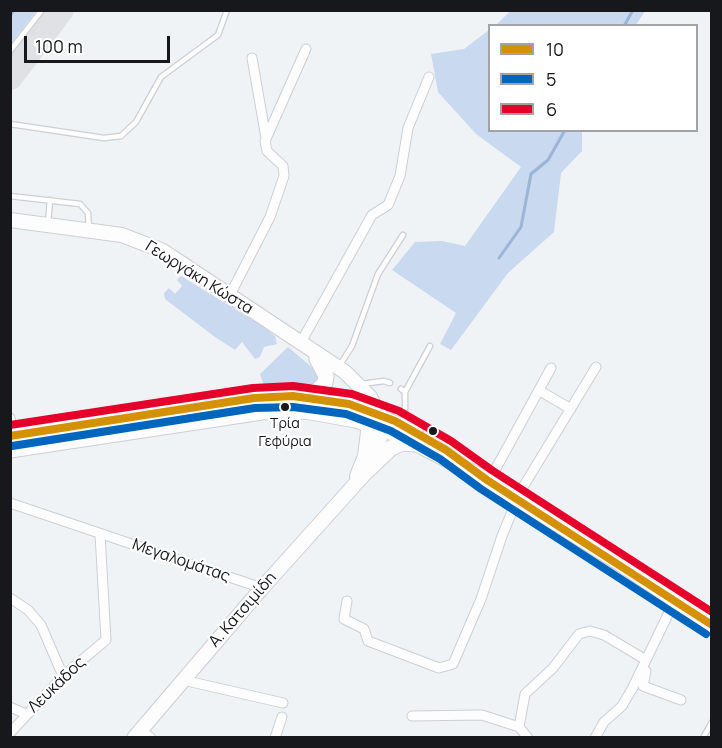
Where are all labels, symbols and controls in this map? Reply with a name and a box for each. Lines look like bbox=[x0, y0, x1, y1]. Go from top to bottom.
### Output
scale bar bbox=[27, 24, 172, 62]
legend bbox=[488, 24, 698, 132]
text: 100 m bbox=[35, 34, 83, 58]
text: 10 bbox=[546, 37, 564, 61]
text: 5 bbox=[546, 67, 556, 91]
text: 6 bbox=[546, 97, 557, 121]
street label: Γεωργάκη Κώστα bbox=[142, 237, 256, 319]
marker: Τρία Γεφύρια bbox=[279, 401, 291, 413]
place label: Τρία Γεφύρια bbox=[258, 416, 312, 448]
unlabelled marker bbox=[427, 425, 439, 437]
street label: Μεγαλομάτας bbox=[130, 535, 232, 587]
street label: Α. Κατσιμίδη bbox=[205, 569, 281, 651]
street label: Λευκάδος bbox=[24, 653, 90, 717]

